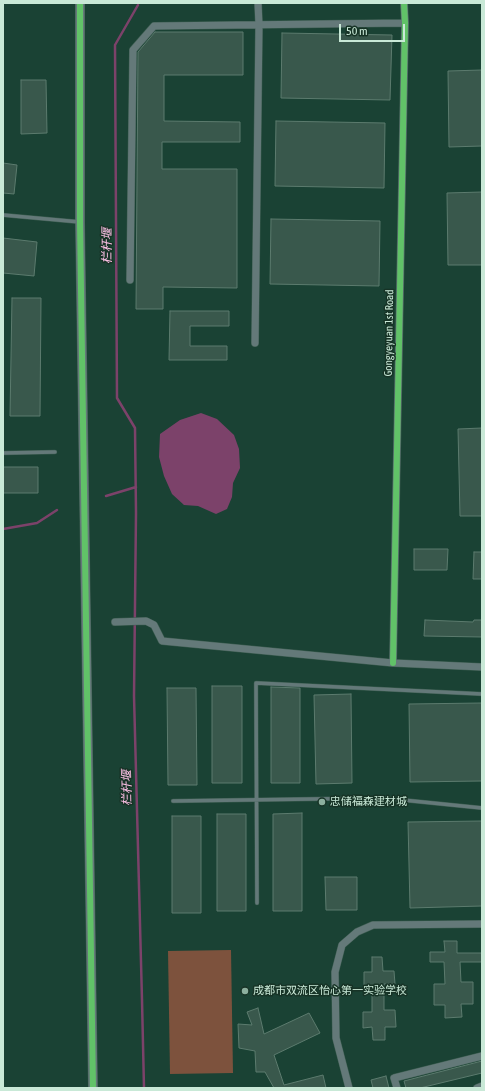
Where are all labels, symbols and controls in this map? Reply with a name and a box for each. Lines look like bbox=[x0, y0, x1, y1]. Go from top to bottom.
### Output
scale bar bbox=[341, 16, 407, 42]
text: 50 m bbox=[346, 24, 368, 38]
water label: 栏杆堰 bbox=[100, 228, 114, 264]
street label: Gongyeyuan 1st Road bbox=[382, 289, 396, 377]
water label: 栏杆堰 bbox=[119, 770, 135, 806]
place label: 忠储福森建材城 bbox=[330, 795, 407, 809]
marker: 忠储福森建材城 bbox=[317, 797, 327, 807]
place label: 成都市双流区怡心第一实验学校 bbox=[253, 984, 407, 998]
marker: 成都市双流区怡心第一实验学校 bbox=[240, 986, 250, 996]

